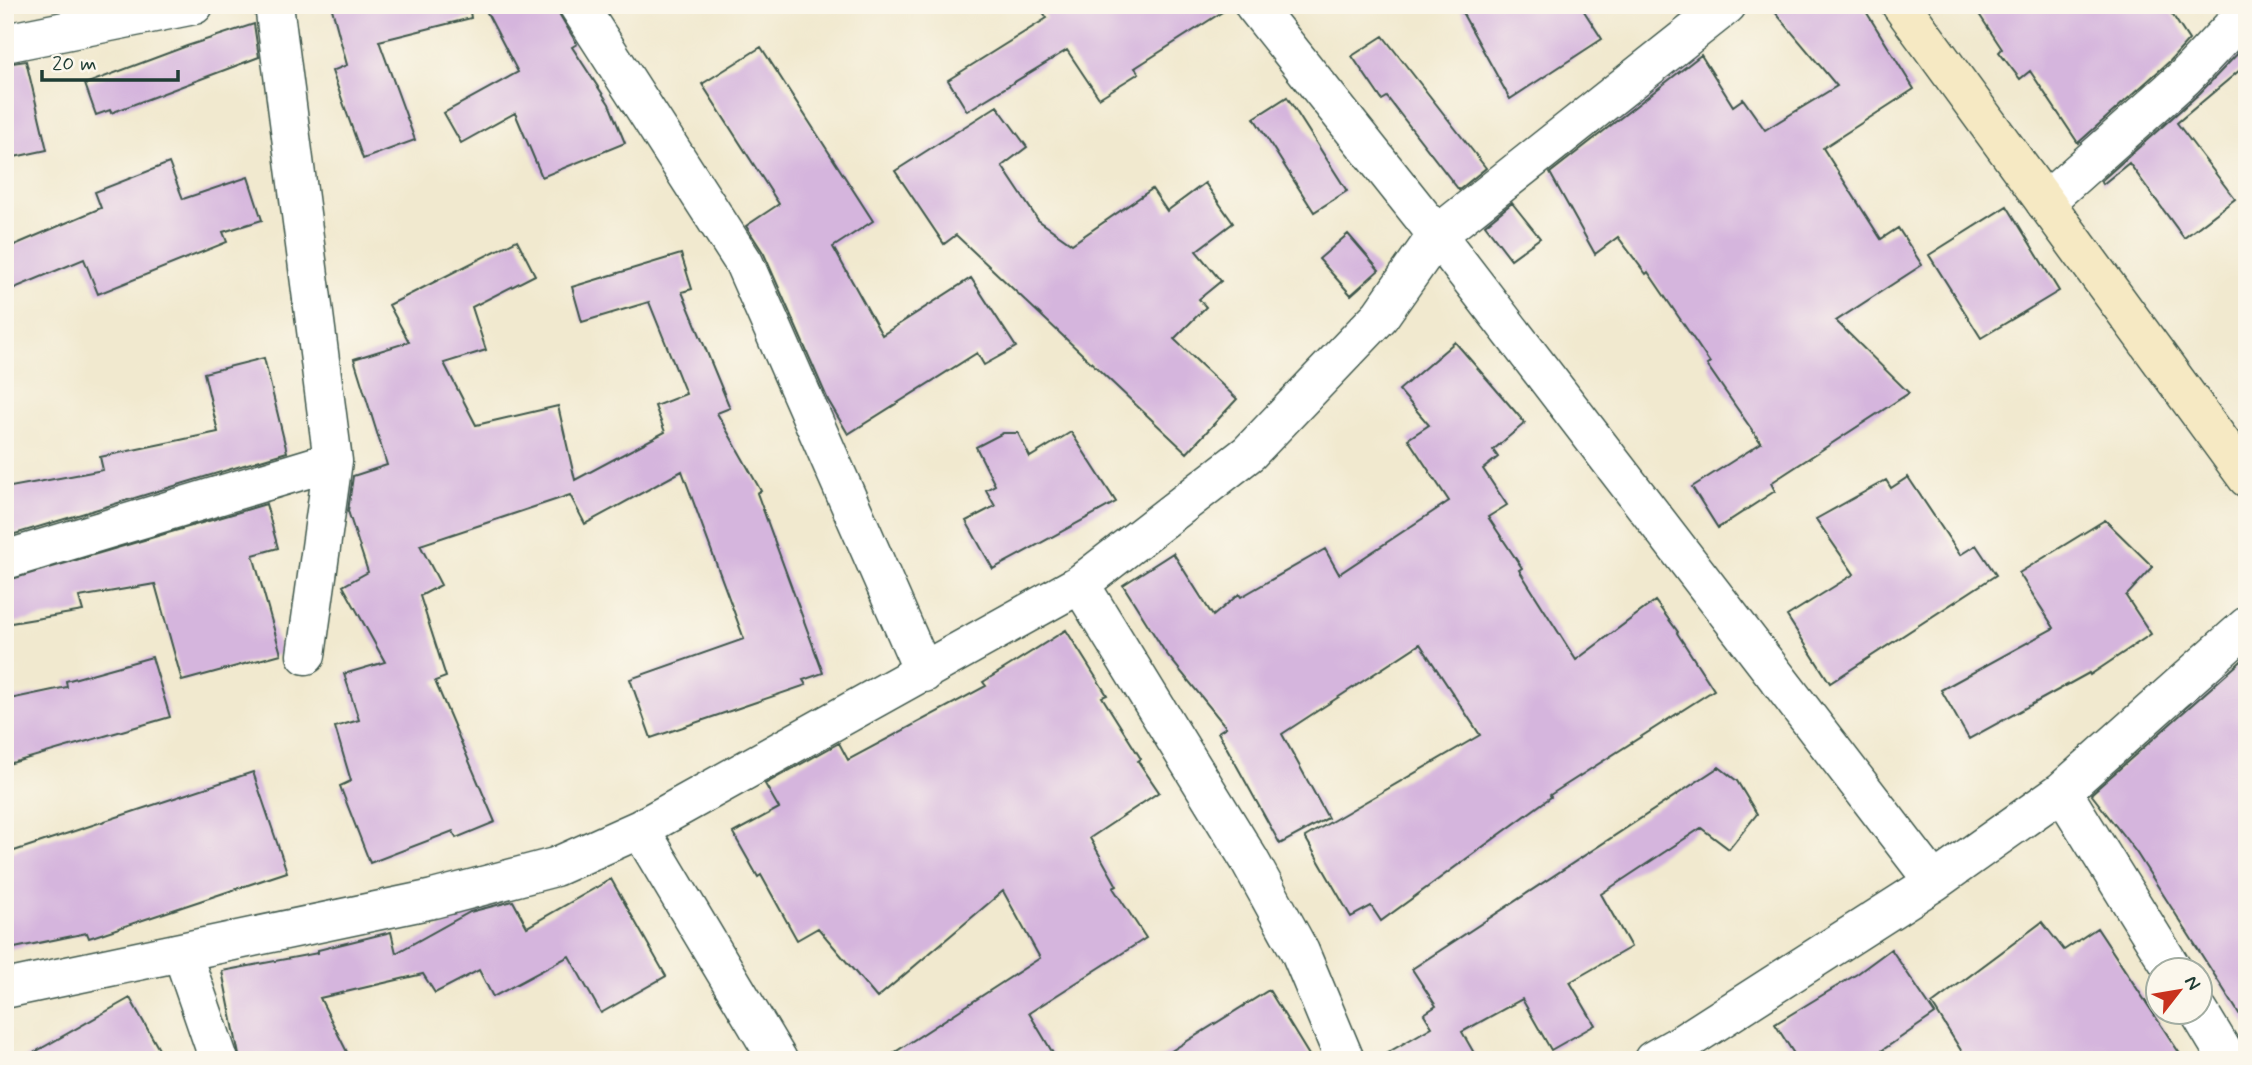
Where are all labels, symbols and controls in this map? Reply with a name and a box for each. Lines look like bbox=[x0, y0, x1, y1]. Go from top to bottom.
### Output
scale bar bbox=[42, 38, 178, 82]
text: 20 m bbox=[52, 50, 97, 78]
north arrow bbox=[2144, 956, 2214, 1026]
text: N bbox=[2178, 971, 2206, 995]

